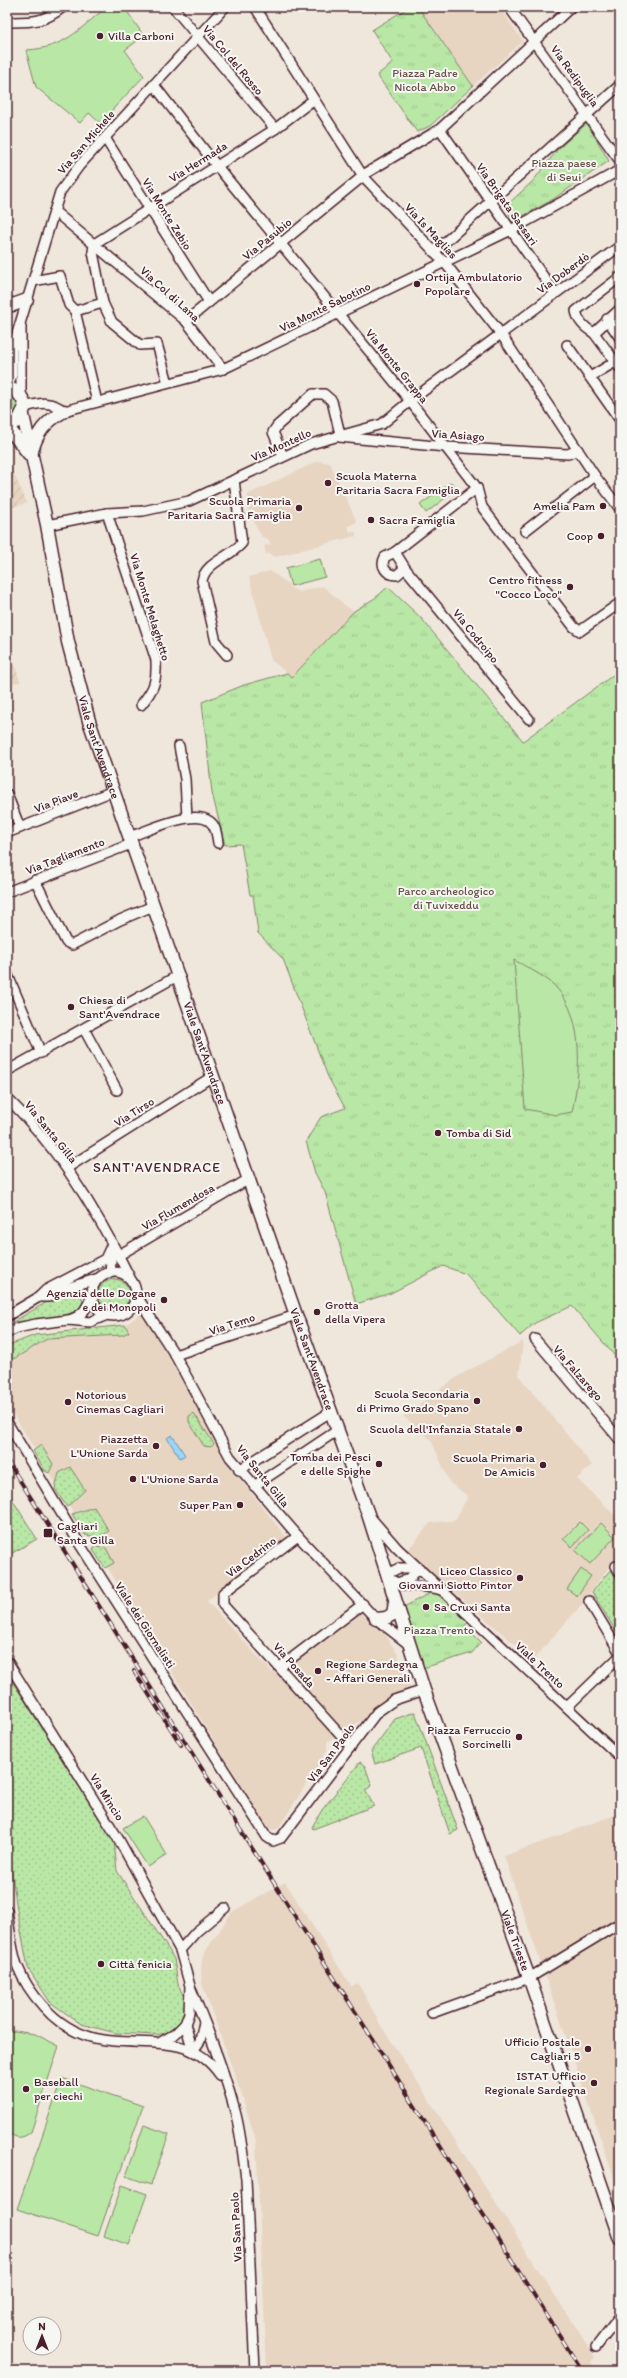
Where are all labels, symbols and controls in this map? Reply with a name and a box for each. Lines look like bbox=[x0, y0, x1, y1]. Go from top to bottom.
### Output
street label: Via Col del Rosso bbox=[200, 22, 266, 98]
place label: Villa Carboni bbox=[108, 29, 174, 43]
marker: Villa Carboni bbox=[95, 31, 105, 41]
street label: Via Redipuglia bbox=[548, 42, 603, 110]
park label: Piazza Padre Nicola Abbo bbox=[392, 66, 458, 94]
street label: Via San Michele bbox=[54, 107, 118, 177]
street label: Via Hermada bbox=[166, 139, 230, 185]
park label: Piazza paese di Seui bbox=[531, 156, 597, 184]
street label: Via Brigata Sassari bbox=[473, 160, 541, 248]
street label: Via Monte Zebio bbox=[139, 175, 195, 253]
street label: Via Is Maglias bbox=[402, 200, 460, 262]
street label: Via Pasubio bbox=[240, 215, 294, 263]
street label: Via Doberdò bbox=[534, 249, 592, 297]
street label: Via Col di Lana bbox=[137, 263, 203, 325]
place label: Ortija Ambulatorio Popolare bbox=[425, 270, 522, 298]
street label: Via Monte Sabotino bbox=[277, 279, 373, 335]
marker: Ortija Ambulatorio Popolare bbox=[412, 279, 422, 289]
street label: Via Monte Grappa bbox=[363, 326, 432, 407]
street label: Via Montello bbox=[249, 426, 313, 464]
street label: Via Asiago bbox=[431, 426, 485, 444]
place label: Scuola Materna Paritaria Sacra Famiglia bbox=[336, 469, 460, 497]
marker: Scuola Materna Paritaria Sacra Famiglia bbox=[323, 478, 333, 488]
place label: Scuola Primaria Paritaria Sacra Famiglia bbox=[167, 494, 292, 522]
place label: Amelia Pam bbox=[533, 499, 595, 513]
marker: Amelia Pam bbox=[598, 501, 608, 511]
marker: Scuola Primaria Paritaria Sacra Famiglia bbox=[294, 503, 304, 513]
place label: Sacra Famiglia bbox=[379, 513, 456, 527]
marker: Sacra Famiglia bbox=[366, 515, 376, 525]
place label: Coop bbox=[567, 529, 593, 543]
marker: Coop bbox=[596, 531, 606, 541]
street label: Via Monte Melaghetto bbox=[127, 552, 173, 662]
place label: Centro fitness "Cocco Loco" bbox=[489, 573, 562, 601]
marker: Centro fitness "Cocco Loco" bbox=[565, 582, 575, 592]
street label: Via Codroipo bbox=[450, 606, 502, 666]
street label: Viale Sant'Avendrace bbox=[75, 694, 123, 801]
street label: Via Piave bbox=[32, 786, 80, 816]
street label: Via Tagliamento bbox=[23, 834, 107, 878]
park label: Parco archeologico di Tuvixeddu bbox=[398, 884, 494, 912]
place label: Chiesa di Sant'Avendrace bbox=[79, 993, 160, 1021]
street label: Viale Sant'Avendrace bbox=[180, 1000, 229, 1107]
marker: Chiesa di Sant'Avendrace bbox=[66, 1002, 76, 1012]
street label: Via Tirso bbox=[111, 1094, 157, 1130]
street label: Via Santa Gilla bbox=[22, 1098, 81, 1167]
place label: Tomba di Sid bbox=[446, 1126, 512, 1140]
marker: Tomba di Sid bbox=[433, 1128, 443, 1138]
district label: SANT'AVENDRACE bbox=[93, 1159, 221, 1176]
street label: Via Flumendosa bbox=[139, 1180, 217, 1233]
place label: Agenzia delle Dogane e dei Monopoli bbox=[46, 1286, 156, 1314]
marker: Agenzia delle Dogane e dei Monopoli bbox=[159, 1295, 169, 1305]
place label: Grotta della Vipera bbox=[325, 1298, 385, 1326]
street label: Viale Sant'Avendrace bbox=[287, 1306, 337, 1412]
marker: Grotta della Vipera bbox=[312, 1307, 322, 1317]
street label: Via Temo bbox=[207, 1310, 257, 1338]
street label: Via Falzarego bbox=[550, 1342, 606, 1404]
place label: Scuola Secondaria di Primo Grado Spano bbox=[357, 1387, 469, 1415]
place label: Notorious Cinemas Cagliari bbox=[76, 1388, 164, 1416]
marker: Scuola Secondaria di Primo Grado Spano bbox=[472, 1396, 482, 1406]
marker: Notorious Cinemas Cagliari bbox=[63, 1397, 73, 1407]
place label: Scuola dell'Infanzia Statale bbox=[369, 1422, 511, 1436]
marker: Scuola dell'Infanzia Statale bbox=[514, 1424, 524, 1434]
place label: Piazzetta L'Unione Sarda bbox=[71, 1432, 149, 1460]
marker: Piazzetta L'Unione Sarda bbox=[151, 1441, 161, 1451]
street label: Via Santa Gilla bbox=[234, 1442, 293, 1511]
place label: Tomba dei Pesci e delle Spighe bbox=[290, 1450, 371, 1478]
place label: Scuola Primaria De Amicis bbox=[453, 1451, 536, 1479]
marker: Tomba dei Pesci e delle Spighe bbox=[374, 1459, 384, 1469]
marker: Scuola Primaria De Amicis bbox=[538, 1460, 548, 1470]
place label: L'Unione Sarda bbox=[141, 1472, 218, 1486]
marker: L'Unione Sarda bbox=[128, 1474, 138, 1484]
place label: Super Pan bbox=[179, 1498, 232, 1512]
marker: Super Pan bbox=[235, 1500, 245, 1510]
place label: Cagliari Santa Gilla bbox=[57, 1519, 115, 1547]
marker: Cagliari Santa Gilla bbox=[42, 1527, 54, 1539]
street label: Via Cedrino bbox=[223, 1534, 279, 1580]
place label: Liceo Classico Giovanni Siotto Pintor bbox=[398, 1564, 512, 1592]
marker: Liceo Classico Giovanni Siotto Pintor bbox=[515, 1573, 525, 1583]
street label: Viale dei Giornalisti bbox=[112, 1579, 178, 1671]
place label: Sa Cruxi Santa bbox=[434, 1600, 510, 1614]
marker: Sa Cruxi Santa bbox=[421, 1602, 431, 1612]
park label: Piazza Trento bbox=[404, 1623, 474, 1637]
street label: Viale Trento bbox=[512, 1639, 568, 1691]
street label: Via Posada bbox=[270, 1640, 318, 1690]
place label: Regione Sardegna - Affari Generali bbox=[326, 1657, 419, 1685]
marker: Regione Sardegna - Affari Generali bbox=[313, 1666, 323, 1676]
street label: Via San Paolo bbox=[304, 1721, 358, 1785]
place label: Piazza Ferruccio Sorcinelli bbox=[427, 1723, 511, 1751]
marker: Piazza Ferruccio Sorcinelli bbox=[514, 1732, 524, 1742]
street label: Via Mincio bbox=[87, 1771, 127, 1823]
street label: Viale Trieste bbox=[498, 1908, 533, 1973]
place label: Città fenicia bbox=[109, 1957, 172, 1971]
marker: Città fenicia bbox=[96, 1959, 106, 1969]
place label: Ufficio Postale Cagliari 5 bbox=[505, 2035, 580, 2063]
marker: Ufficio Postale Cagliari 5 bbox=[583, 2044, 593, 2054]
place label: ISTAT Ufficio Regionale Sardegna bbox=[485, 2069, 586, 2097]
place label: Baseball per ciechi bbox=[34, 2075, 83, 2103]
marker: ISTAT Ufficio Regionale Sardegna bbox=[589, 2078, 599, 2088]
marker: Baseball per ciechi bbox=[21, 2084, 31, 2094]
street label: Via San Paolo bbox=[227, 2192, 245, 2262]
north arrow bbox=[22, 2316, 62, 2356]
text: N bbox=[38, 2320, 46, 2333]

